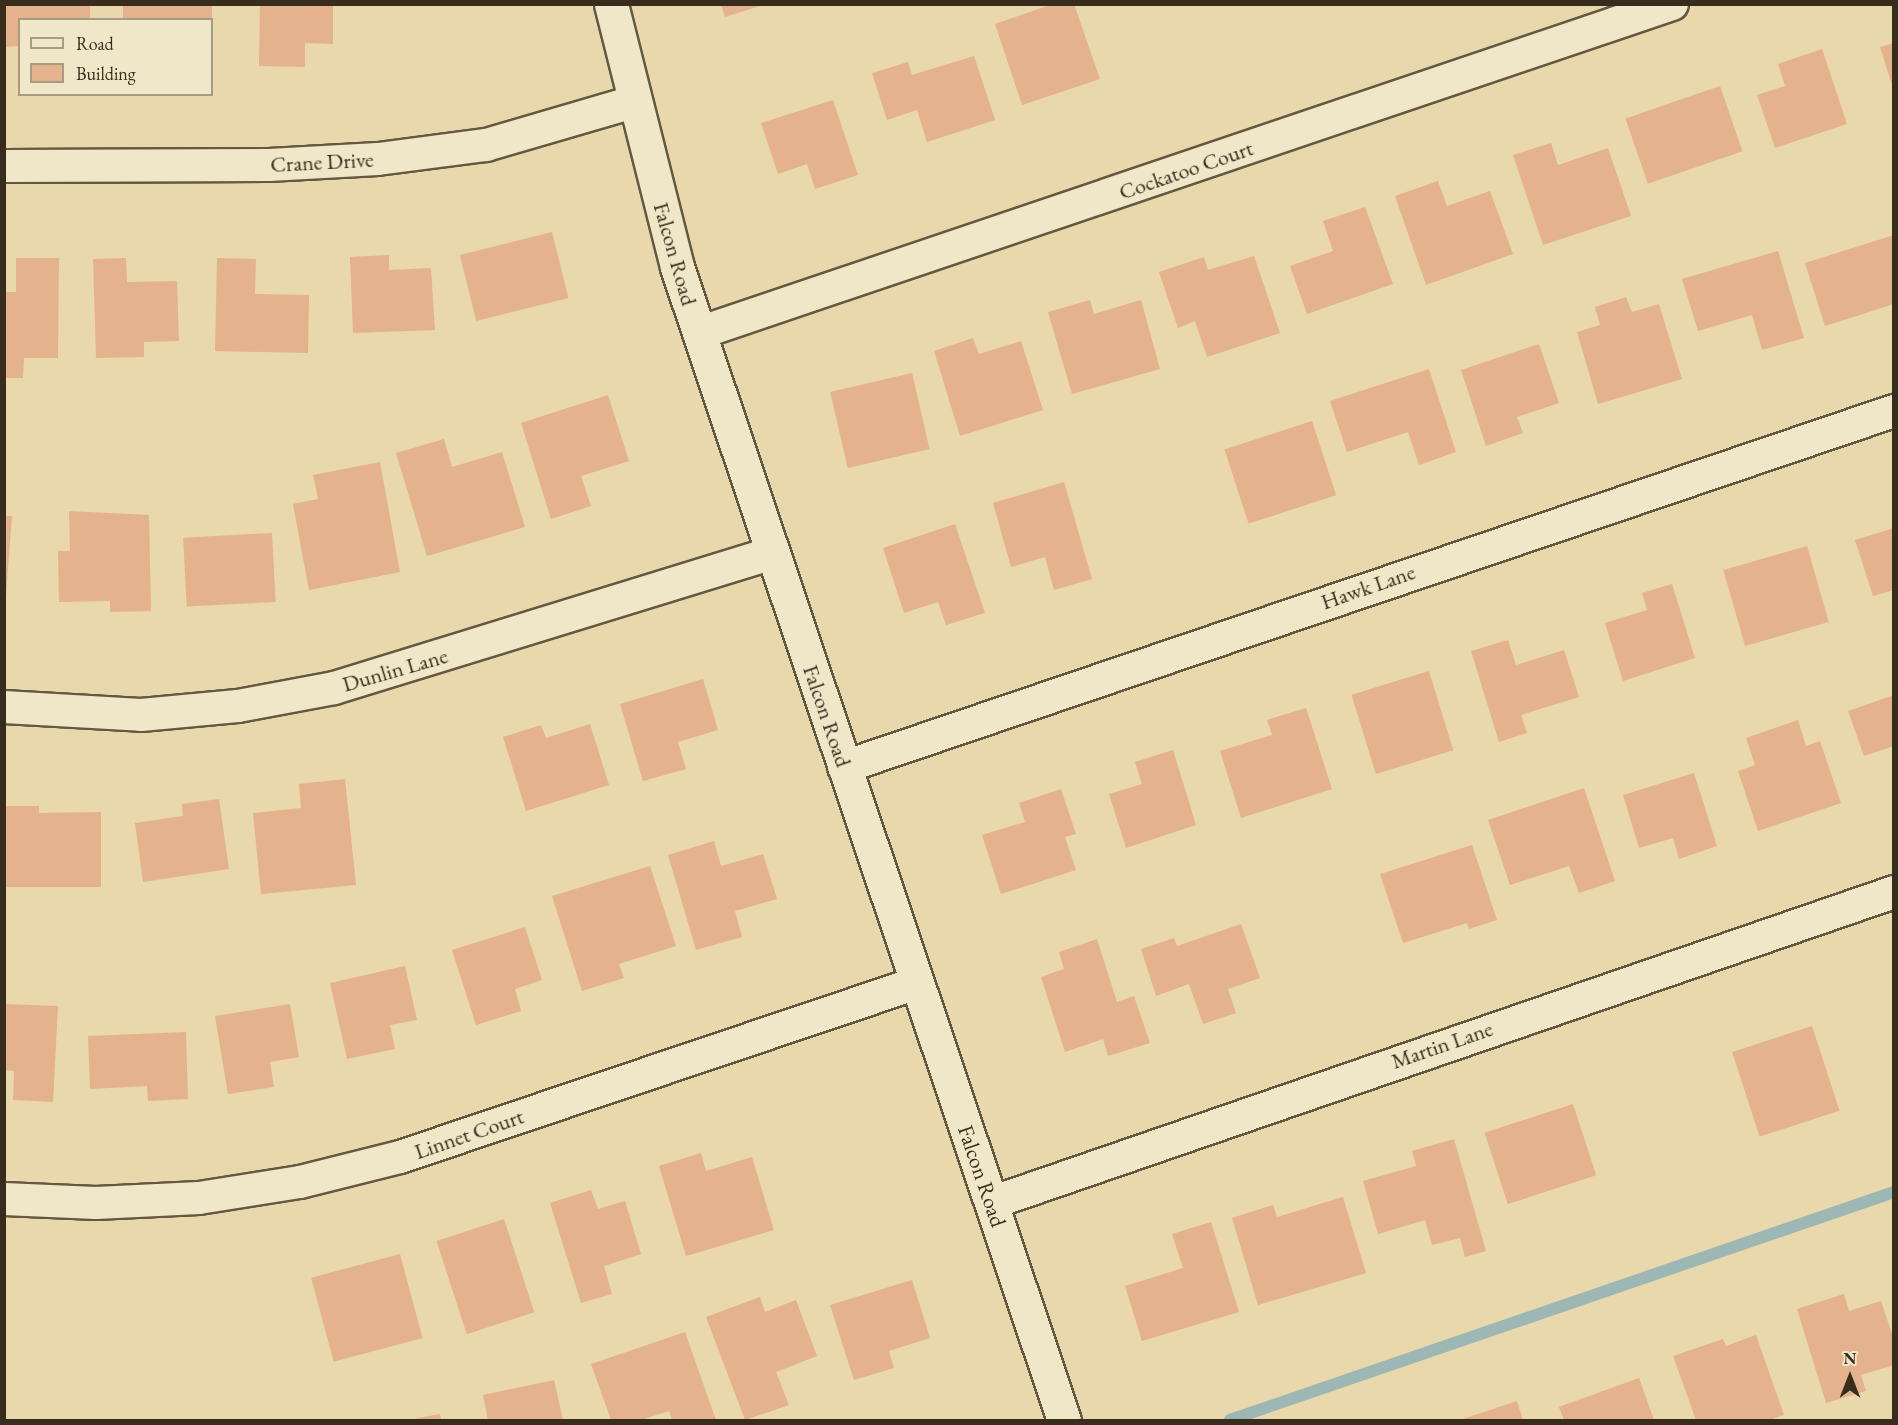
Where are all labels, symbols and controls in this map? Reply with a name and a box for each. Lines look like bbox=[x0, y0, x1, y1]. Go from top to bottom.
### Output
legend bbox=[18, 18, 213, 96]
text: Road bbox=[76, 32, 114, 55]
text: Building bbox=[76, 62, 136, 85]
street label: Cockatoo Court bbox=[1116, 135, 1256, 205]
street label: Crane Drive bbox=[270, 146, 374, 178]
street label: Falcon Road bbox=[648, 199, 702, 309]
street label: Hawk Lane bbox=[1317, 559, 1419, 615]
street label: Dunlin Lane bbox=[339, 642, 451, 698]
street label: Falcon Road bbox=[797, 662, 857, 770]
street label: Martin Lane bbox=[1388, 1015, 1496, 1075]
street label: Linnet Court bbox=[411, 1103, 527, 1165]
street label: Falcon Road bbox=[952, 1122, 1012, 1230]
north arrow bbox=[1820, 1347, 1880, 1407]
text: N bbox=[1844, 1348, 1856, 1369]

